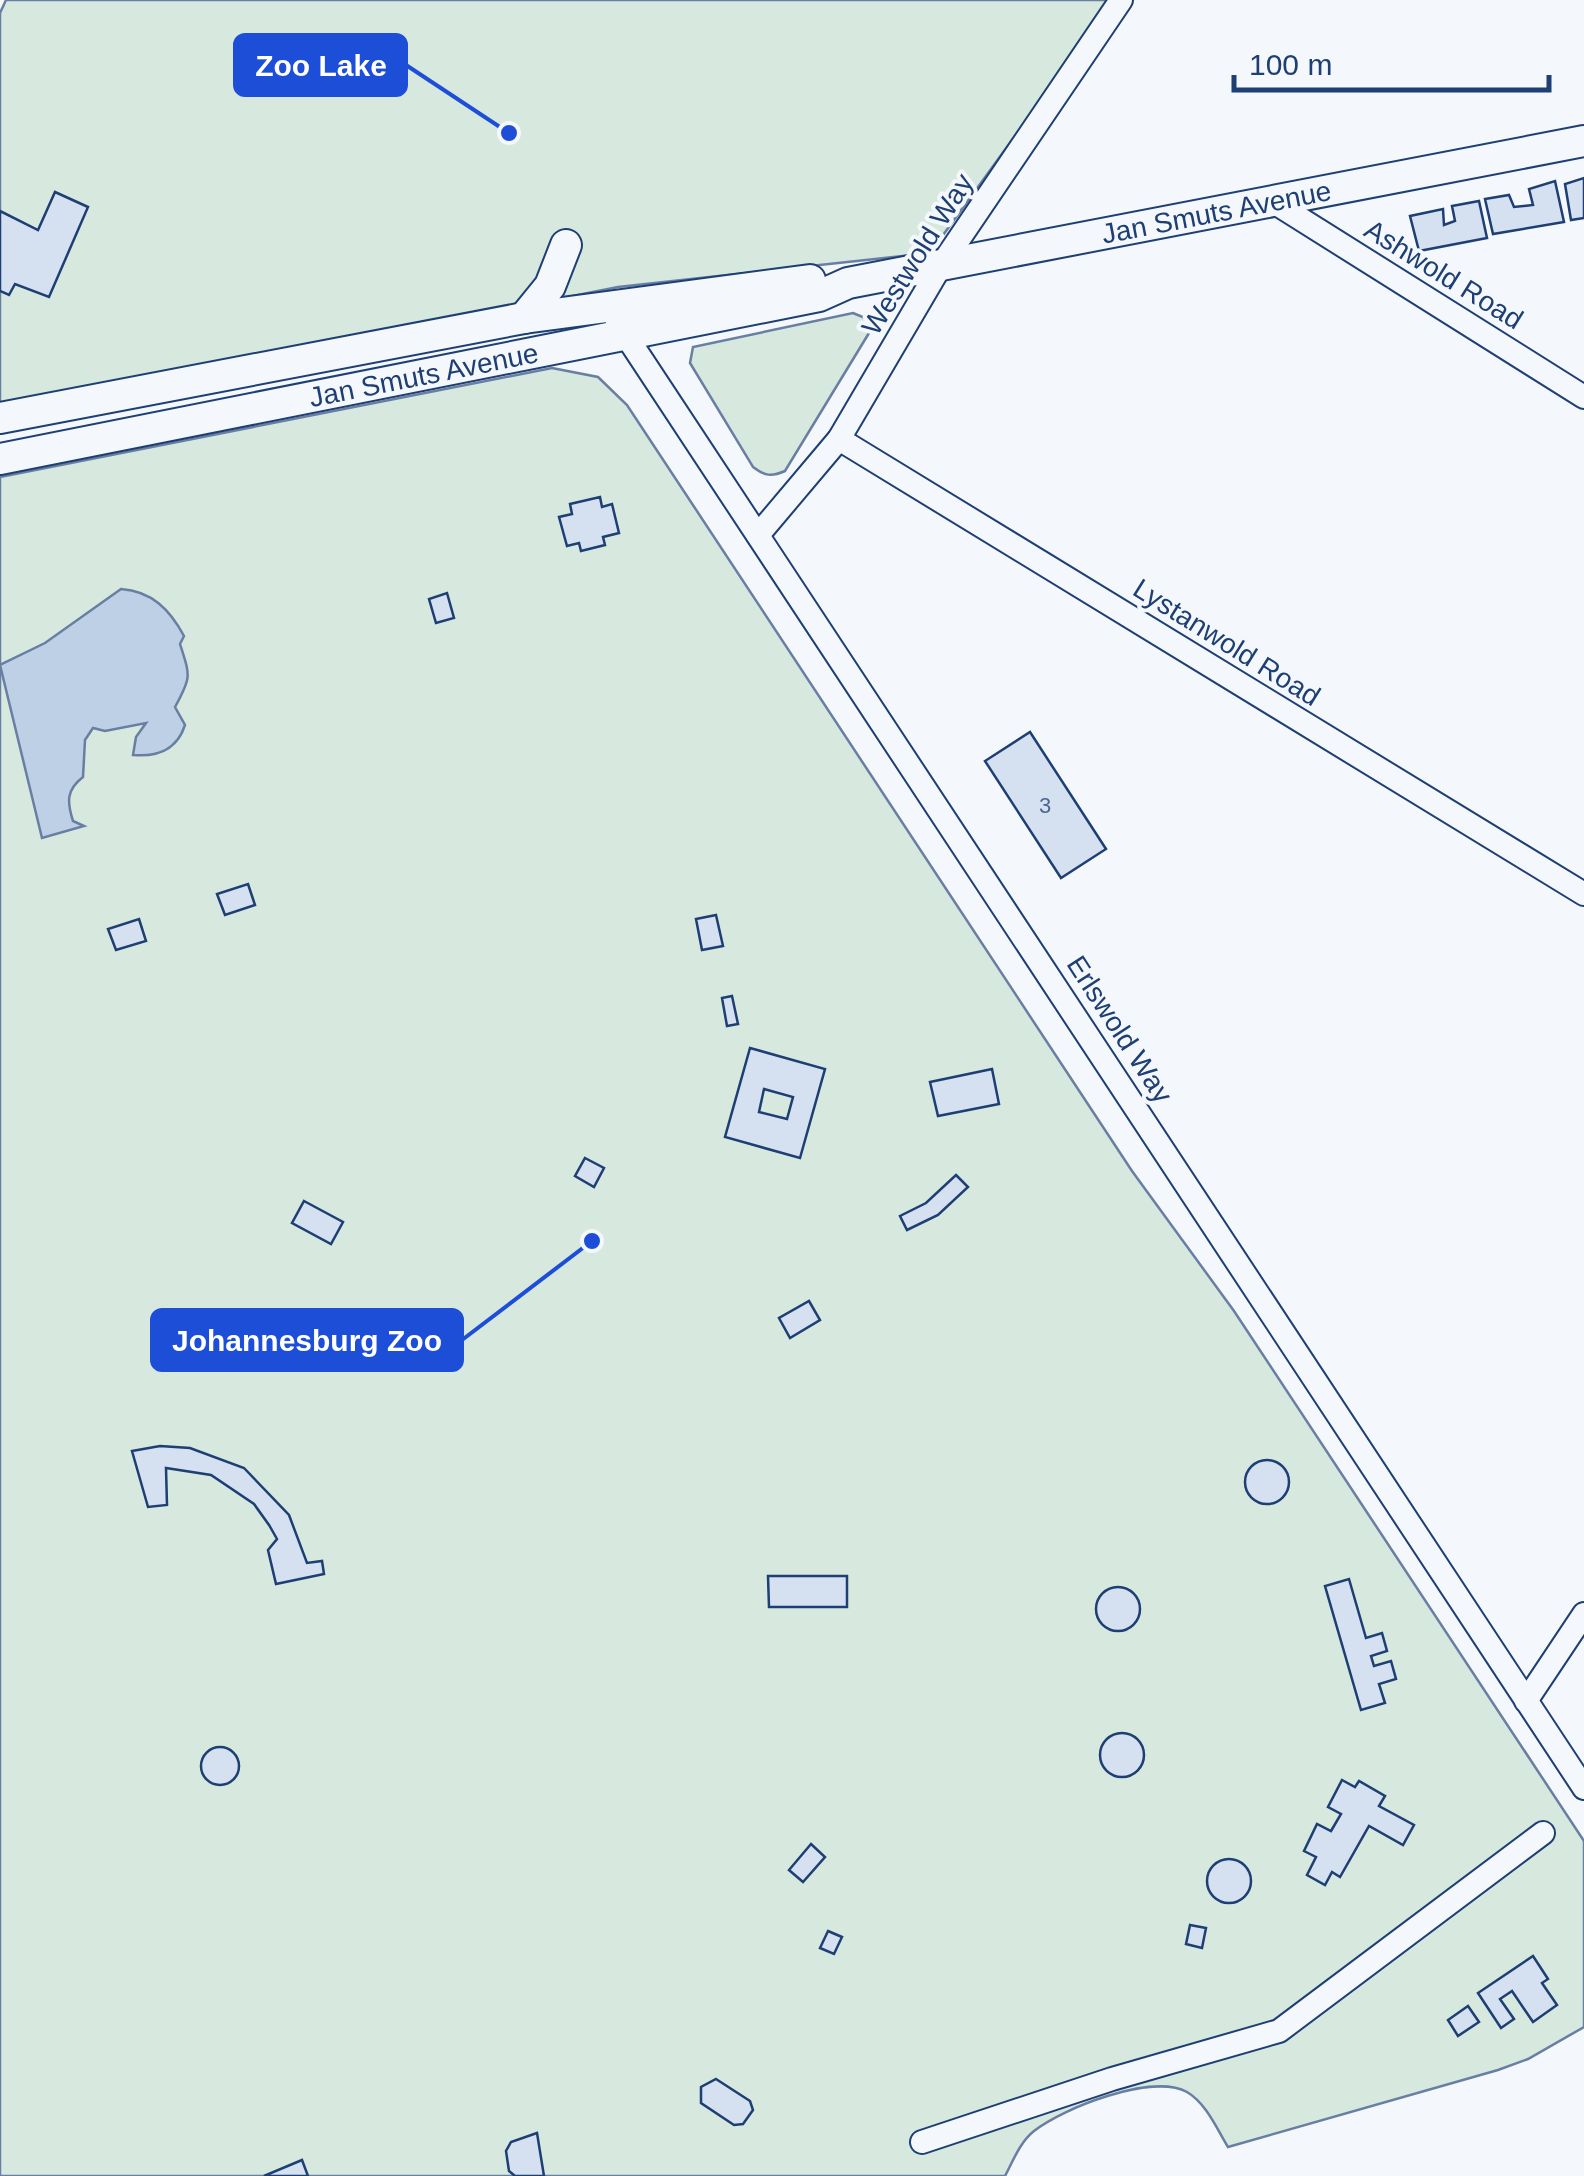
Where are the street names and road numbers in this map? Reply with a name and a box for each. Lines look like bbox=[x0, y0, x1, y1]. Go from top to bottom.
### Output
street label: Westwold Way bbox=[856, 168, 979, 340]
street label: Jan Smuts Avenue bbox=[1099, 175, 1334, 250]
street label: Ashwold Road bbox=[1359, 213, 1529, 335]
street label: Jan Smuts Avenue bbox=[306, 337, 541, 413]
street label: Lystanwold Road bbox=[1128, 573, 1326, 712]
street label: Erlswold Way bbox=[1061, 950, 1178, 1108]

